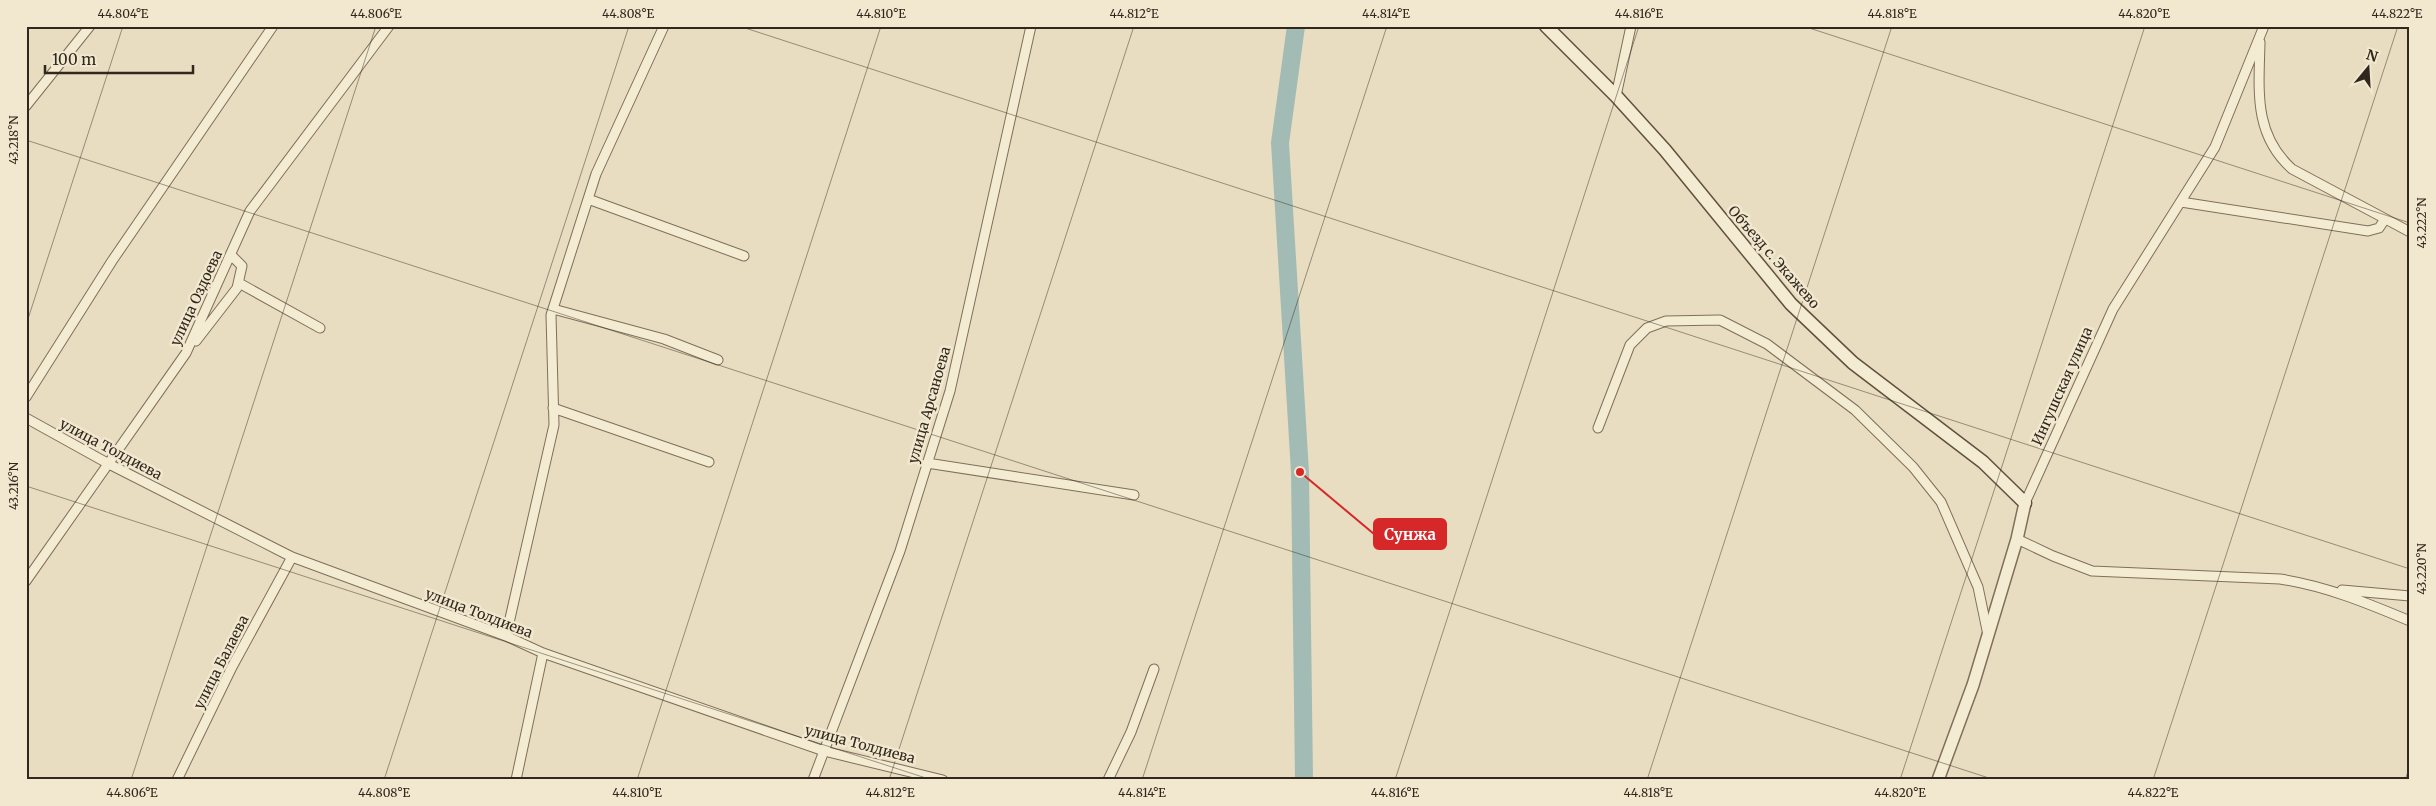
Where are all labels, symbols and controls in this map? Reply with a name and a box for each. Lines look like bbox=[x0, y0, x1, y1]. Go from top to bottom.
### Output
text: 44.804°E bbox=[98, 6, 149, 21]
text: 44.806°E bbox=[350, 6, 402, 21]
text: 44.808°E bbox=[602, 6, 654, 21]
text: 44.810°E bbox=[856, 6, 906, 21]
text: 44.812°E bbox=[1109, 6, 1159, 21]
text: 44.814°E bbox=[1362, 6, 1410, 21]
text: 44.816°E bbox=[1615, 6, 1664, 21]
text: 44.818°E bbox=[1867, 6, 1917, 21]
text: 44.820°E bbox=[2118, 6, 2170, 21]
text: 44.822°E bbox=[2372, 6, 2423, 21]
scale bar bbox=[45, 42, 192, 74]
north arrow bbox=[2344, 42, 2394, 92]
text: N bbox=[2364, 45, 2380, 66]
text: 100 m bbox=[52, 50, 96, 69]
text: 43.218°N bbox=[6, 115, 21, 165]
text: 43.222°N bbox=[2414, 197, 2429, 248]
street label: Объезд с. Экажево bbox=[1724, 202, 1824, 312]
street label: улица Оздоева bbox=[166, 247, 226, 349]
street label: Ингушская улица bbox=[2028, 324, 2096, 448]
street label: улица Арсаноева bbox=[904, 344, 954, 466]
street label: улица Толдиева bbox=[57, 414, 166, 484]
text: 43.216°N bbox=[6, 461, 21, 510]
callout: Сунжа bbox=[1374, 519, 1446, 549]
text: Сунжа bbox=[1384, 525, 1436, 544]
text: 43.220°N bbox=[2414, 542, 2429, 595]
street label: улица Толдиева bbox=[423, 584, 536, 642]
street label: улица Балаева bbox=[190, 612, 253, 712]
street label: улица Толдиева bbox=[803, 721, 918, 768]
text: 44.806°E bbox=[106, 785, 158, 800]
text: 44.808°E bbox=[358, 785, 410, 800]
text: 44.810°E bbox=[612, 785, 662, 800]
text: 44.812°E bbox=[865, 785, 915, 800]
text: 44.814°E bbox=[1118, 785, 1166, 800]
text: 44.816°E bbox=[1371, 785, 1420, 800]
text: 44.818°E bbox=[1623, 785, 1673, 800]
text: 44.820°E bbox=[1874, 785, 1926, 800]
text: 44.822°E bbox=[2128, 785, 2179, 800]

